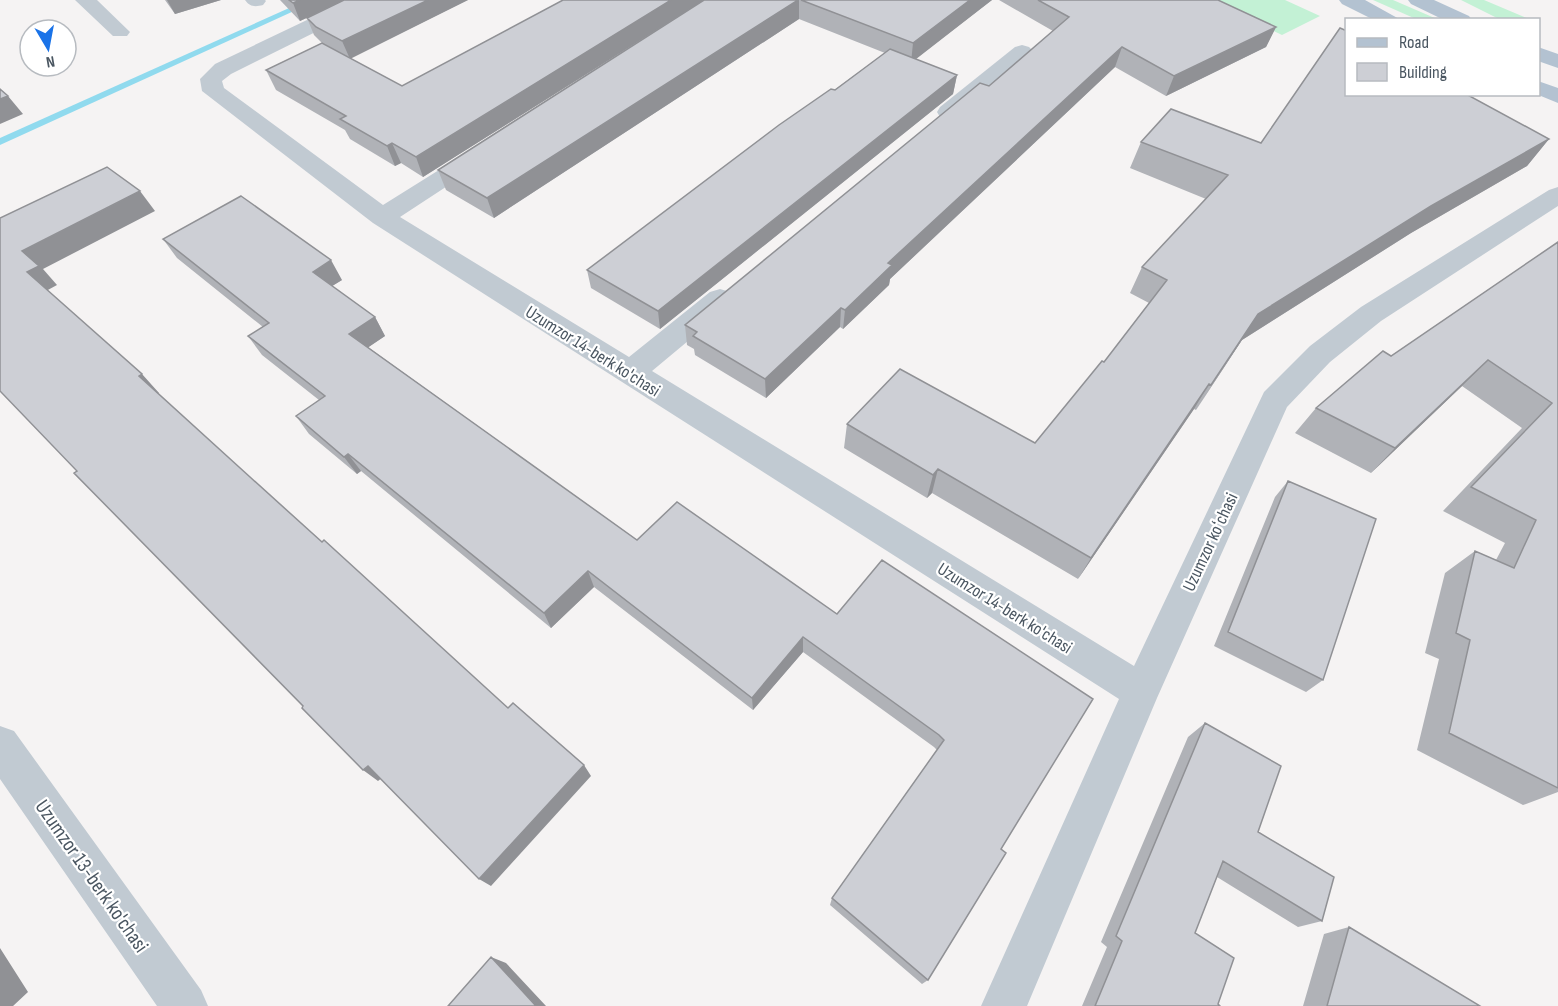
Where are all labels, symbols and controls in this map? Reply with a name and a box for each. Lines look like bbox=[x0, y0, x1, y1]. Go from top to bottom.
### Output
north arrow bbox=[18, 18, 78, 78]
legend bbox=[1345, 18, 1540, 96]
text: Road bbox=[1399, 32, 1429, 53]
text: N bbox=[44, 51, 56, 71]
text: Building bbox=[1399, 62, 1447, 83]
street label: Uzumzor 14-berk ko'chasi bbox=[522, 302, 664, 401]
street label: Uzumzor koʻchasi bbox=[1179, 490, 1242, 595]
street label: Uzumzor 14-berk ko'chasi bbox=[934, 559, 1076, 658]
street label: Uzumzor 13-berk ko'chasi bbox=[30, 795, 154, 957]

